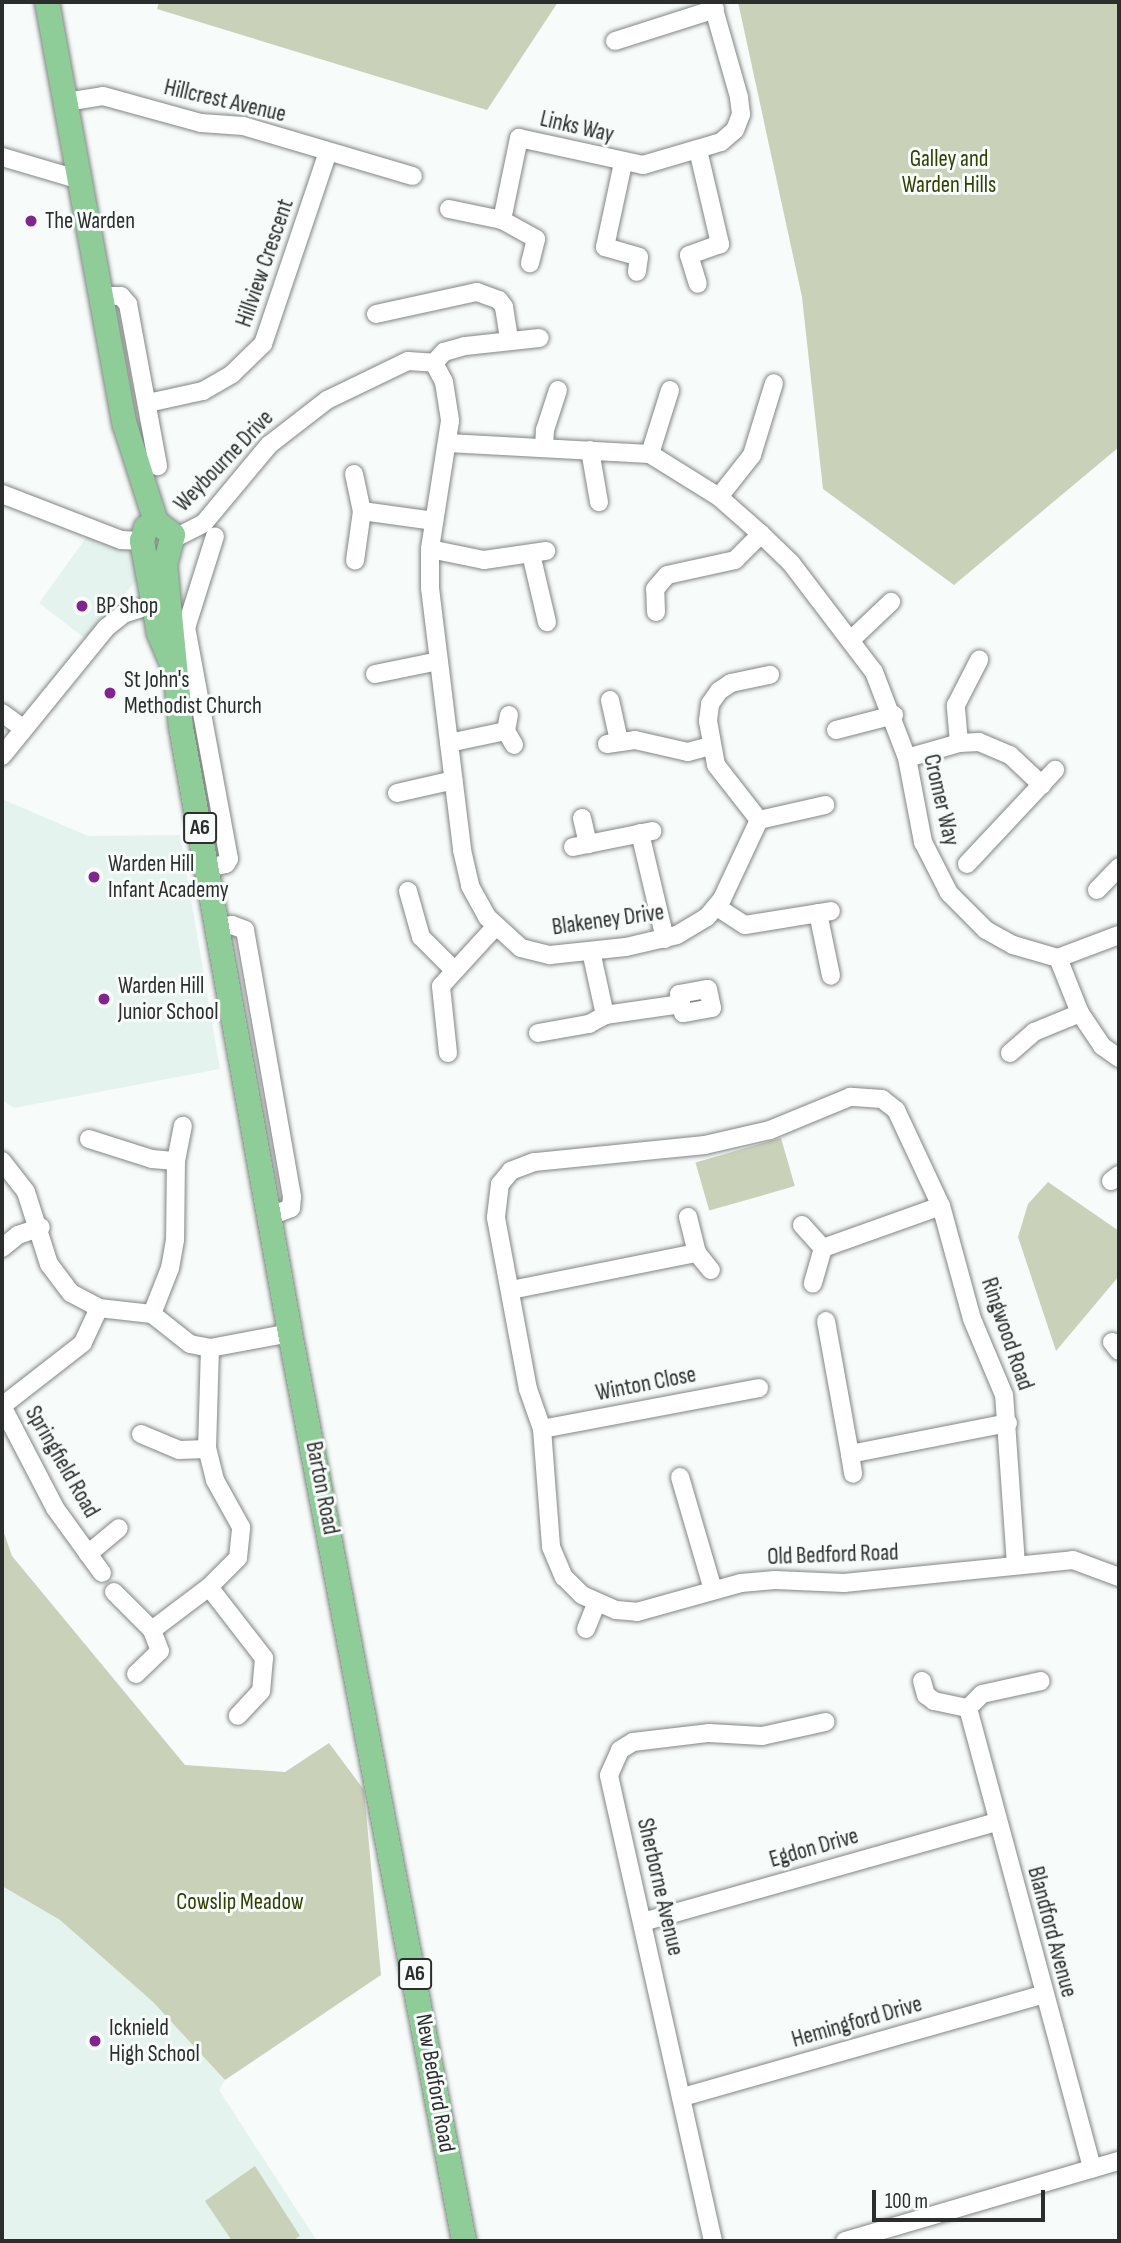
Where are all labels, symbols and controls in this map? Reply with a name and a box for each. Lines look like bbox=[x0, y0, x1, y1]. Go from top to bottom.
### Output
street label: Hillcrest Avenue bbox=[161, 74, 289, 128]
street label: Links Way bbox=[537, 105, 617, 149]
park label: Galley and Warden Hills bbox=[902, 145, 996, 199]
street label: Hillview Crescent bbox=[230, 195, 300, 331]
place label: The Warden bbox=[45, 207, 135, 235]
marker: The Warden bbox=[23, 213, 39, 229]
street label: Weybourne Drive bbox=[169, 404, 279, 518]
place label: BP Shop bbox=[96, 592, 158, 620]
marker: BP Shop bbox=[74, 598, 90, 614]
place label: St John's Methodist Church bbox=[124, 666, 262, 720]
marker: St John's Methodist Church bbox=[102, 685, 118, 701]
street label: Cromer Way bbox=[917, 752, 965, 848]
road number: A6 bbox=[182, 810, 218, 846]
place label: Warden Hill Infant Academy bbox=[108, 850, 229, 904]
marker: Warden Hill Infant Academy bbox=[86, 869, 102, 885]
street label: Blakeney Drive bbox=[550, 898, 666, 942]
place label: Warden Hill Junior School bbox=[118, 972, 219, 1026]
marker: Warden Hill Junior School bbox=[96, 991, 112, 1007]
street label: Ringwood Road bbox=[975, 1274, 1039, 1394]
street label: Winton Close bbox=[593, 1361, 699, 1407]
street label: Springfield Road bbox=[19, 1401, 105, 1523]
street label: Barton Road bbox=[299, 1439, 345, 1537]
street label: Old Bedford Road bbox=[767, 1539, 899, 1571]
street label: Sherborne Avenue bbox=[631, 1816, 689, 1958]
street label: Egdon Drive bbox=[766, 1822, 862, 1874]
street label: Blandford Avenue bbox=[1021, 1864, 1083, 2000]
park label: Cowslip Meadow bbox=[176, 1888, 304, 1916]
road number: A6 bbox=[398, 1956, 432, 1992]
street label: Hemingford Drive bbox=[789, 1990, 925, 2054]
street label: New Bedford Road bbox=[409, 2012, 461, 2154]
place label: Icknield High School bbox=[109, 2014, 200, 2068]
marker: Icknield High School bbox=[87, 2033, 103, 2049]
scale bar bbox=[876, 2176, 1049, 2220]
text: 100 m bbox=[885, 2189, 928, 2214]

